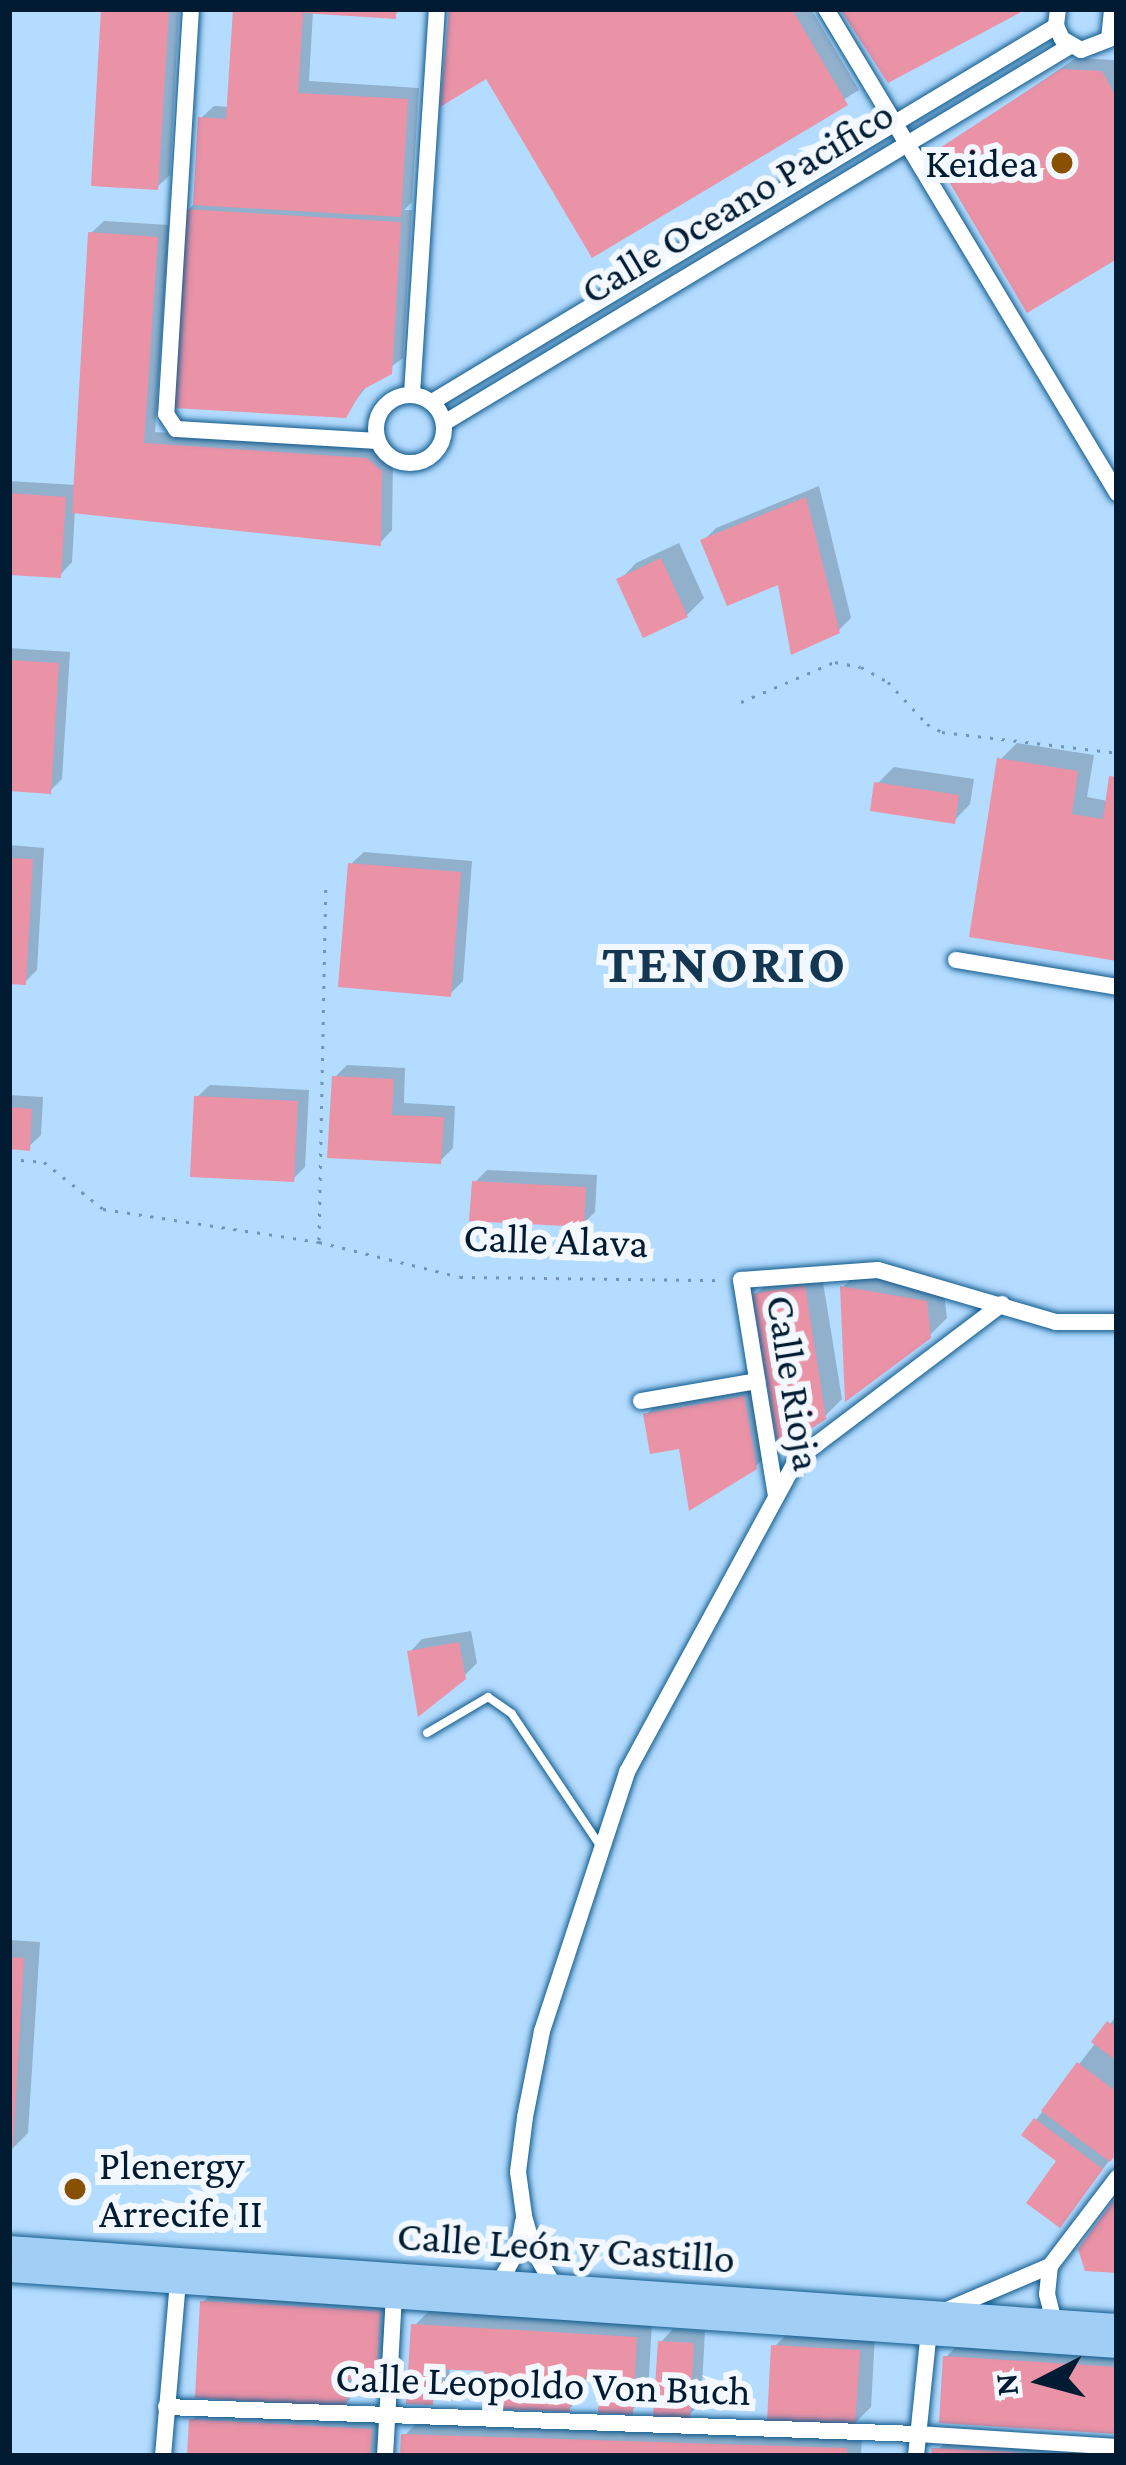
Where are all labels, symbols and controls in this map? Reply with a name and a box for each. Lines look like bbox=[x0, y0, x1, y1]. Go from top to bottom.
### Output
street label: Calle Oceano Pacifico bbox=[572, 89, 902, 315]
place label: Keidea bbox=[925, 138, 1038, 188]
marker: Keidea bbox=[1049, 150, 1075, 176]
district label: TENORIO bbox=[602, 932, 848, 996]
street label: Calle Alava bbox=[463, 1212, 649, 1268]
street label: Calle Rioja bbox=[755, 1291, 833, 1475]
place label: Plenergy Arrecife II bbox=[99, 2140, 263, 2238]
marker: Plenergy Arrecife II bbox=[62, 2176, 88, 2202]
street label: Calle León y Castillo bbox=[395, 2210, 737, 2284]
north arrow bbox=[982, 2321, 1102, 2441]
street label: Calle Leopoldo Von Buch bbox=[334, 2352, 752, 2416]
text: N bbox=[986, 2372, 1025, 2398]

